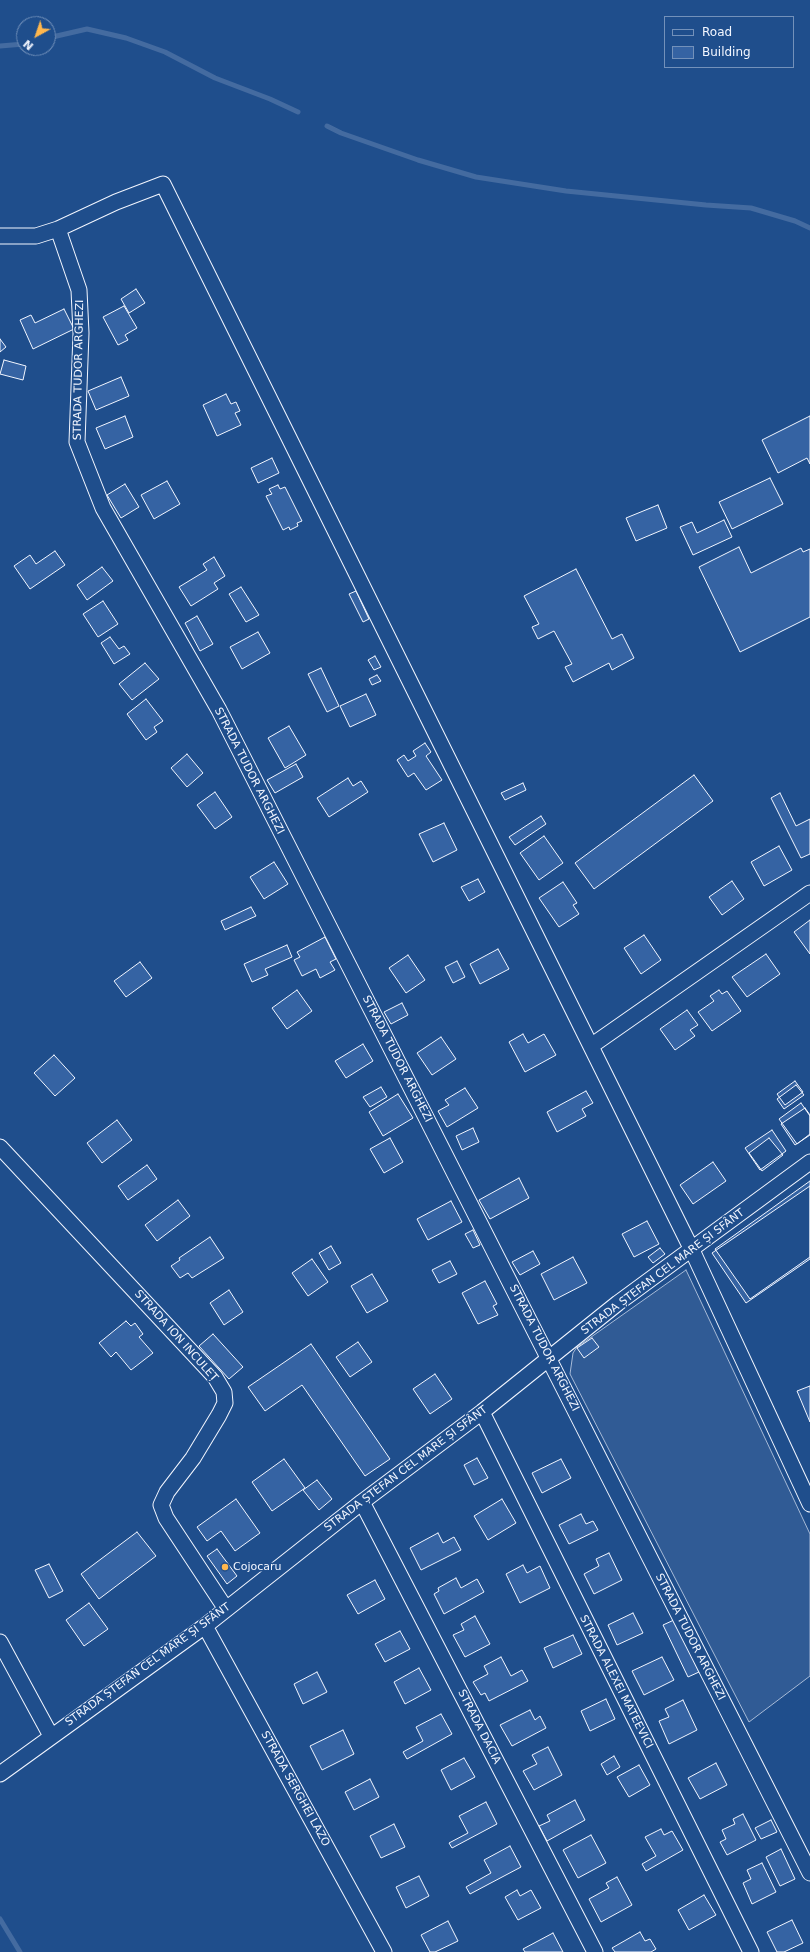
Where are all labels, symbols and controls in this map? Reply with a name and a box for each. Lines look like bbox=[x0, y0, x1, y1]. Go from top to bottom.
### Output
north arrow bbox=[16, 16, 56, 56]
legend bbox=[664, 16, 794, 68]
text: Road bbox=[702, 25, 732, 39]
text: N bbox=[21, 37, 36, 53]
text: Building bbox=[702, 45, 751, 59]
street label: STRADA TUDOR ARGHEZI bbox=[71, 300, 87, 440]
street label: STRADA TUDOR ARGHEZI bbox=[211, 705, 287, 837]
street label: STRADA TUDOR ARGHEZI bbox=[359, 993, 435, 1125]
street label: STRADA ȘTEFAN CEL MARE ȘI SFÂNT bbox=[579, 1206, 747, 1338]
street label: STRADA TUDOR ARGHEZI bbox=[506, 1282, 582, 1414]
street label: STRADA ION INCULEȚ bbox=[131, 1288, 221, 1384]
street label: STRADA ȘTEFAN CEL MARE ȘI SFÂNT bbox=[322, 1403, 490, 1535]
place label: Cojocaru bbox=[233, 1560, 281, 1574]
marker: Cojocaru bbox=[220, 1562, 230, 1572]
street label: STRADA TUDOR ARGHEZI bbox=[652, 1571, 728, 1703]
street label: STRADA ȘTEFAN CEL MARE ȘI SFÂNT bbox=[63, 1601, 233, 1729]
street label: STRADA ALEXEI MATEEVICI bbox=[577, 1613, 655, 1751]
street label: STRADA DACIA bbox=[455, 1688, 503, 1766]
street label: STRADA SERGHEI LAZO bbox=[258, 1729, 332, 1849]

